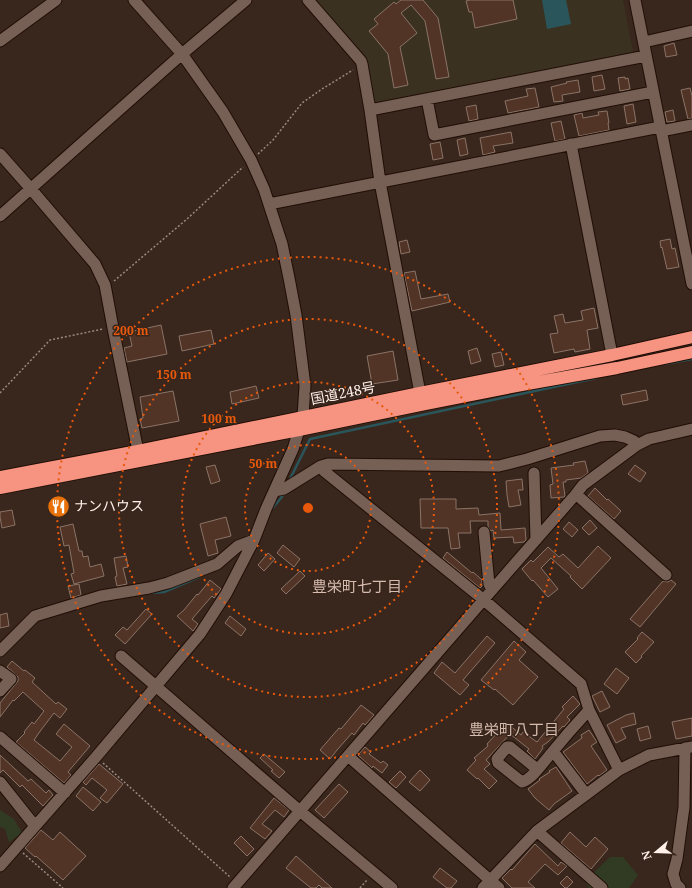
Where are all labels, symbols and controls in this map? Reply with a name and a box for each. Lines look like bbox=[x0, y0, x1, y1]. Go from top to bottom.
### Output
text: 200 m bbox=[113, 322, 149, 339]
text: 150 m bbox=[156, 366, 192, 383]
street label: 国道248号 bbox=[309, 377, 377, 408]
text: 100 m bbox=[201, 410, 237, 427]
text: 50 m bbox=[249, 455, 277, 472]
restaurant icon: ナンハウス bbox=[46, 493, 72, 519]
place label: ナンハウス bbox=[74, 496, 144, 515]
centre of rings bbox=[301, 501, 315, 515]
district label: 豊栄町七丁目 bbox=[312, 576, 402, 596]
district label: 豊栄町八丁目 bbox=[469, 719, 559, 739]
north arrow bbox=[636, 832, 676, 872]
text: N bbox=[637, 849, 655, 862]

